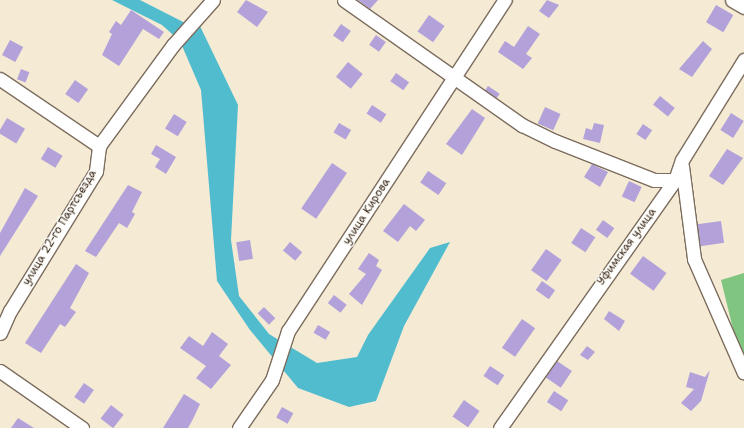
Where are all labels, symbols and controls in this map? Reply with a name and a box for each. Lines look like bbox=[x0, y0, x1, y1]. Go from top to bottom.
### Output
street label: улица 22-го Партсъезда bbox=[20, 168, 100, 288]
street label: улица Кирова bbox=[341, 176, 393, 248]
street label: Уфимская улица bbox=[595, 206, 659, 288]

